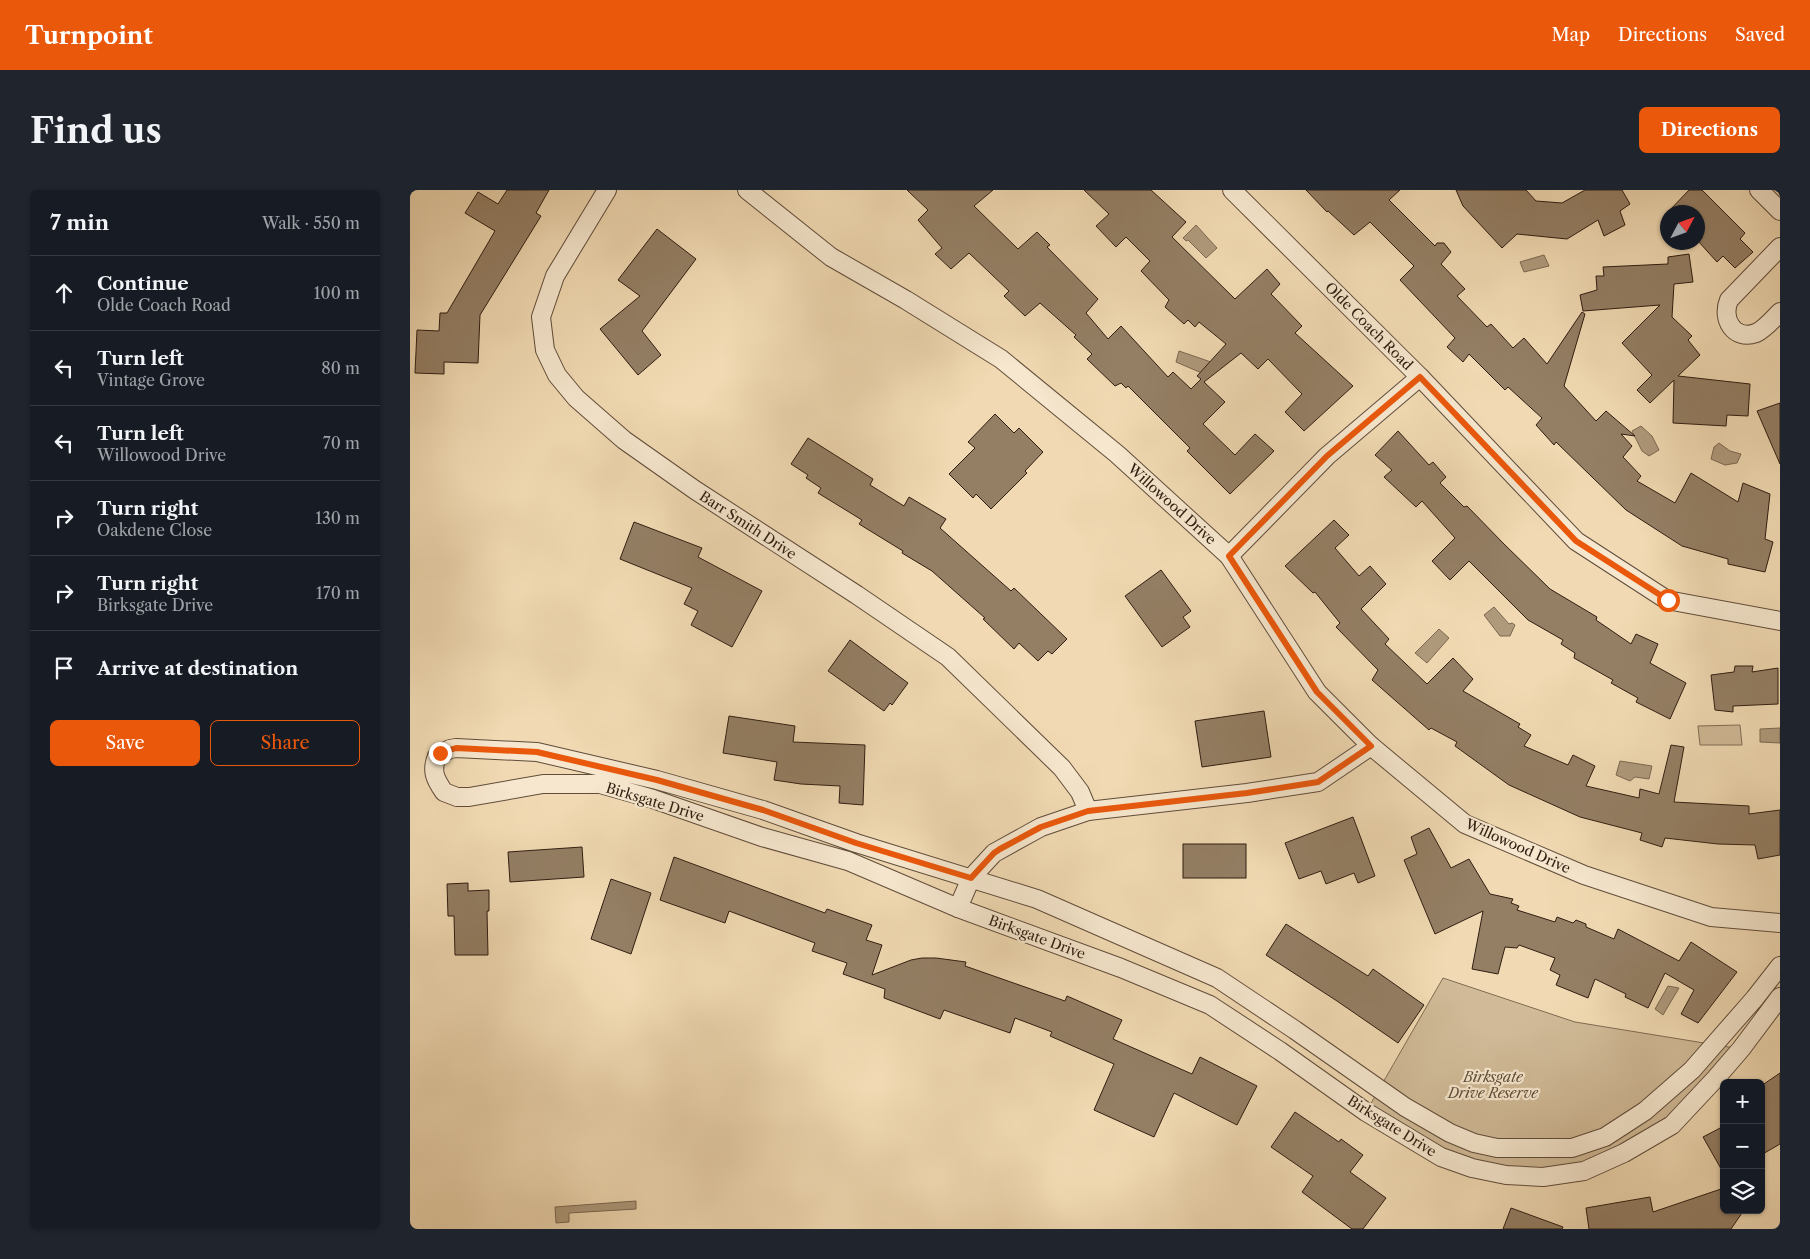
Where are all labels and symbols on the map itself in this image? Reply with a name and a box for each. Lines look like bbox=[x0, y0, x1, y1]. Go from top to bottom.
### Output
north arrow bbox=[1660, 205, 1705, 250]
street label: Olde Coach Road bbox=[1321, 278, 1417, 374]
street label: Willowood Drive bbox=[1123, 459, 1220, 549]
street label: Barr Smith Drive bbox=[696, 487, 800, 563]
route start bbox=[1657, 589, 1680, 612]
route end bbox=[429, 742, 452, 765]
street label: Birksgate Drive bbox=[604, 779, 706, 826]
street label: Willowood Drive bbox=[1462, 814, 1573, 877]
street label: Birksgate Drive bbox=[986, 911, 1088, 963]
park label: Birksgate Drive Reserve bbox=[1447, 1068, 1539, 1102]
street label: Birksgate Drive bbox=[1344, 1091, 1440, 1161]

